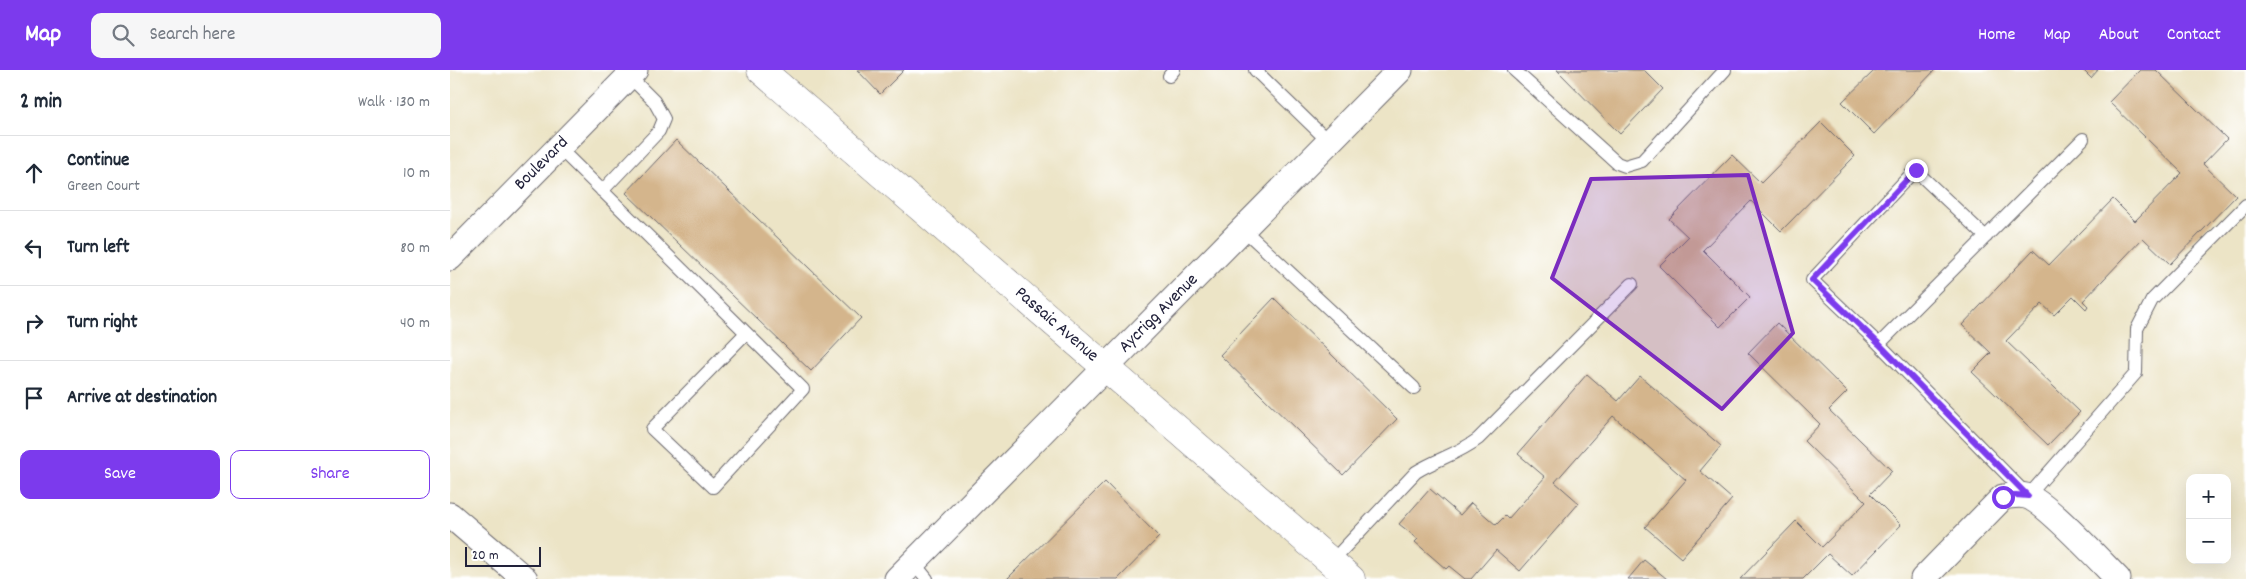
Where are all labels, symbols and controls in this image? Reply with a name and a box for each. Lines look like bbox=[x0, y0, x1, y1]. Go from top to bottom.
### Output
search box bbox=[91, 13, 441, 58]
text: Map bbox=[25, 18, 61, 52]
icon: search bbox=[109, 21, 137, 49]
text: Search here bbox=[149, 22, 235, 49]
text: Home bbox=[1978, 23, 2015, 48]
text: Map bbox=[2043, 23, 2071, 48]
text: About bbox=[2099, 23, 2139, 48]
text: Contact bbox=[2167, 23, 2221, 48]
text: 2 min bbox=[20, 88, 62, 118]
text: Walk · 130 m bbox=[358, 91, 430, 114]
street label: Boulevard bbox=[509, 131, 575, 197]
text: Continue bbox=[67, 148, 129, 175]
icon: ahead bbox=[20, 159, 48, 187]
route end bbox=[1905, 159, 1928, 182]
text: 10 m bbox=[403, 162, 430, 185]
text: Green Court bbox=[67, 175, 140, 198]
icon: left bbox=[20, 234, 48, 262]
text: Turn left bbox=[67, 235, 130, 262]
text: 80 m bbox=[400, 237, 430, 260]
street label: Aycrigg Avenue bbox=[1114, 269, 1204, 359]
street label: Passaic Avenue bbox=[1009, 281, 1104, 369]
icon: right bbox=[20, 309, 48, 337]
text: Turn right bbox=[67, 310, 138, 337]
text: 40 m bbox=[400, 312, 430, 335]
icon: arrive bbox=[20, 384, 48, 412]
text: Arrive at destination bbox=[67, 385, 217, 412]
button: Save bbox=[20, 450, 220, 499]
button: Share bbox=[230, 450, 430, 499]
map controls bbox=[2186, 474, 2231, 564]
button: + bbox=[2186, 474, 2231, 519]
route start bbox=[1992, 486, 2015, 509]
button: − bbox=[2186, 519, 2231, 564]
scale bar bbox=[465, 544, 541, 567]
text: 20 m bbox=[472, 546, 499, 566]

